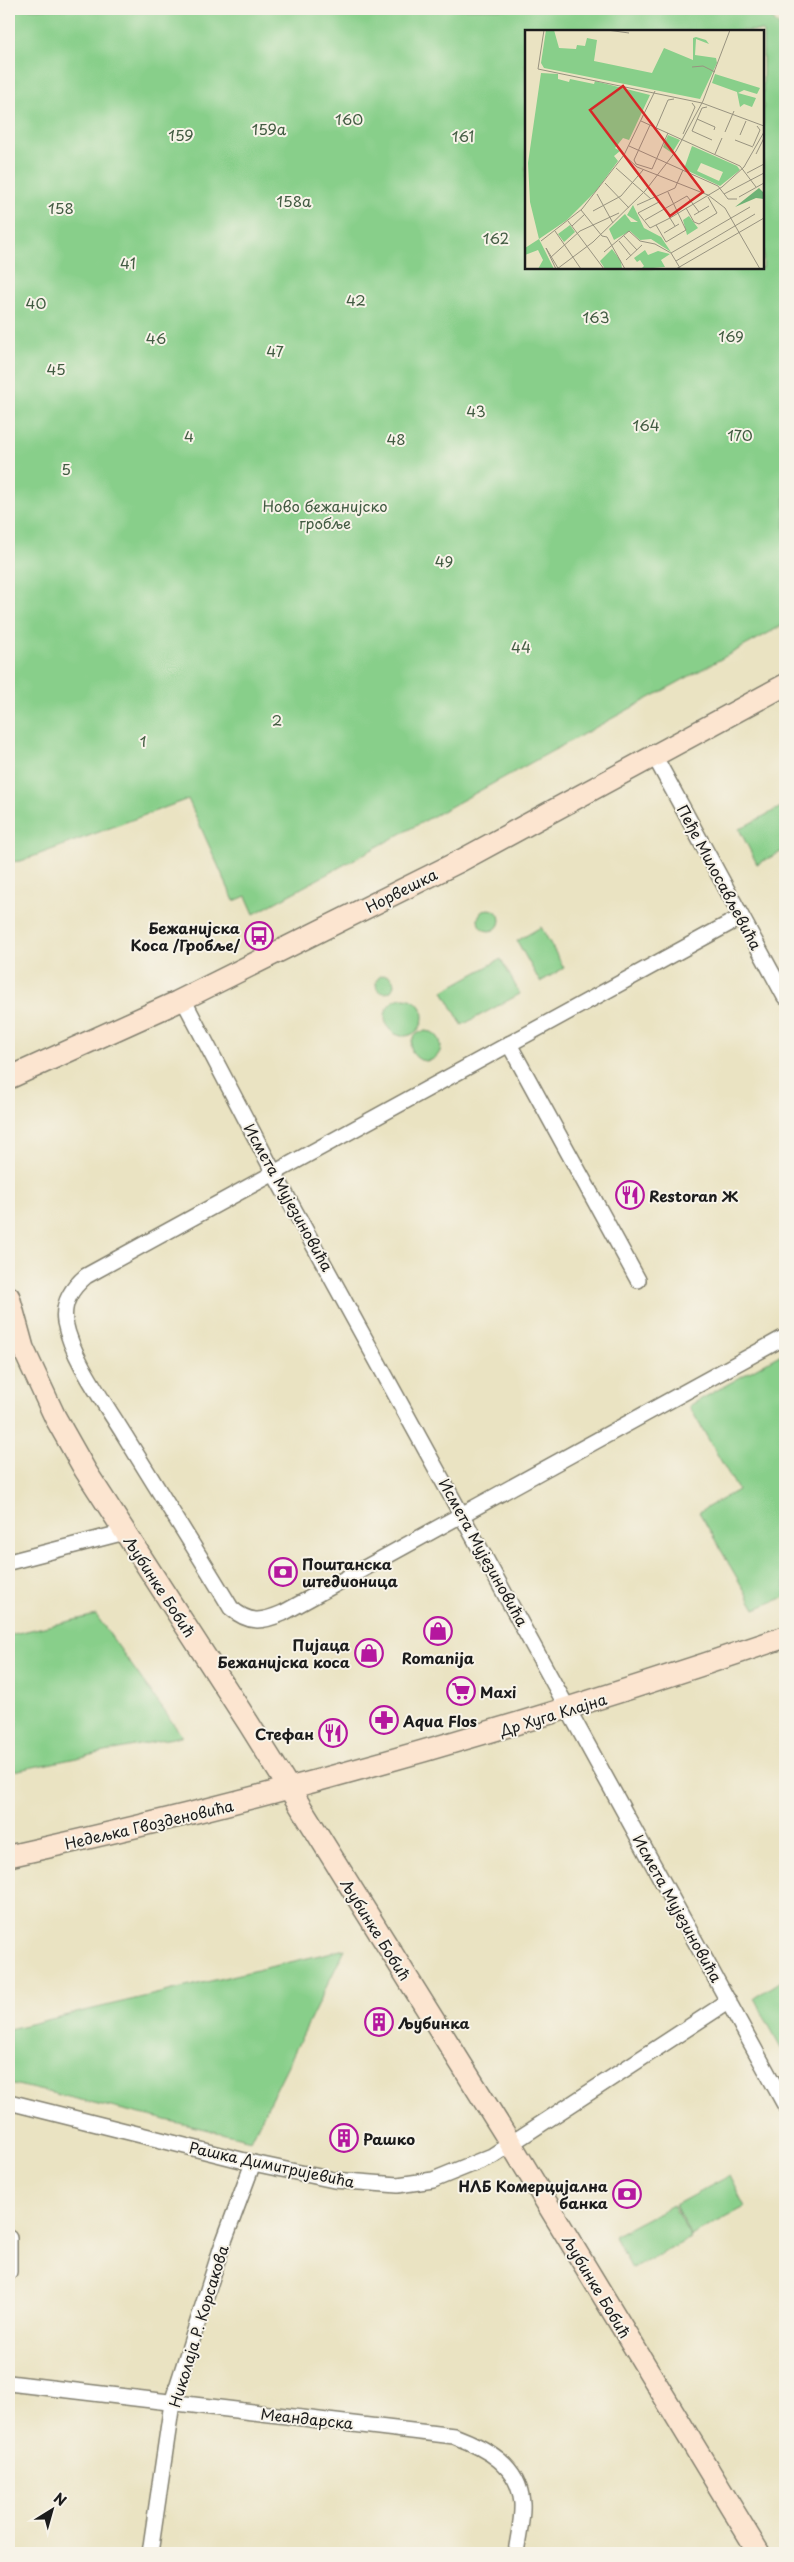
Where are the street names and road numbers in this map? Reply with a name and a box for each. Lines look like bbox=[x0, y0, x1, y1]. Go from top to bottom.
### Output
street label: Пеђе Милосављевића bbox=[672, 800, 768, 954]
street label: Норвешка bbox=[361, 862, 441, 918]
street label: Исмета Мујезиновића bbox=[239, 1119, 340, 1276]
street label: Исмета Мујезиновића bbox=[434, 1474, 535, 1631]
street label: Љубинке Бобић bbox=[119, 1531, 201, 1641]
street label: Др Хуга Клајна bbox=[496, 1687, 610, 1741]
street label: Недељка Гвозденовића bbox=[62, 1793, 236, 1855]
street label: Исмета Мујезиновића bbox=[628, 1830, 729, 1987]
street label: Љубинке Бобић bbox=[335, 1873, 417, 1985]
street label: Рашка Димитријевића bbox=[187, 2135, 357, 2193]
street label: Љубинке Бобић bbox=[557, 2230, 637, 2342]
street label: Николаја Р. Корсакова bbox=[162, 2241, 234, 2410]
street label: Меандарска bbox=[259, 2402, 355, 2434]

